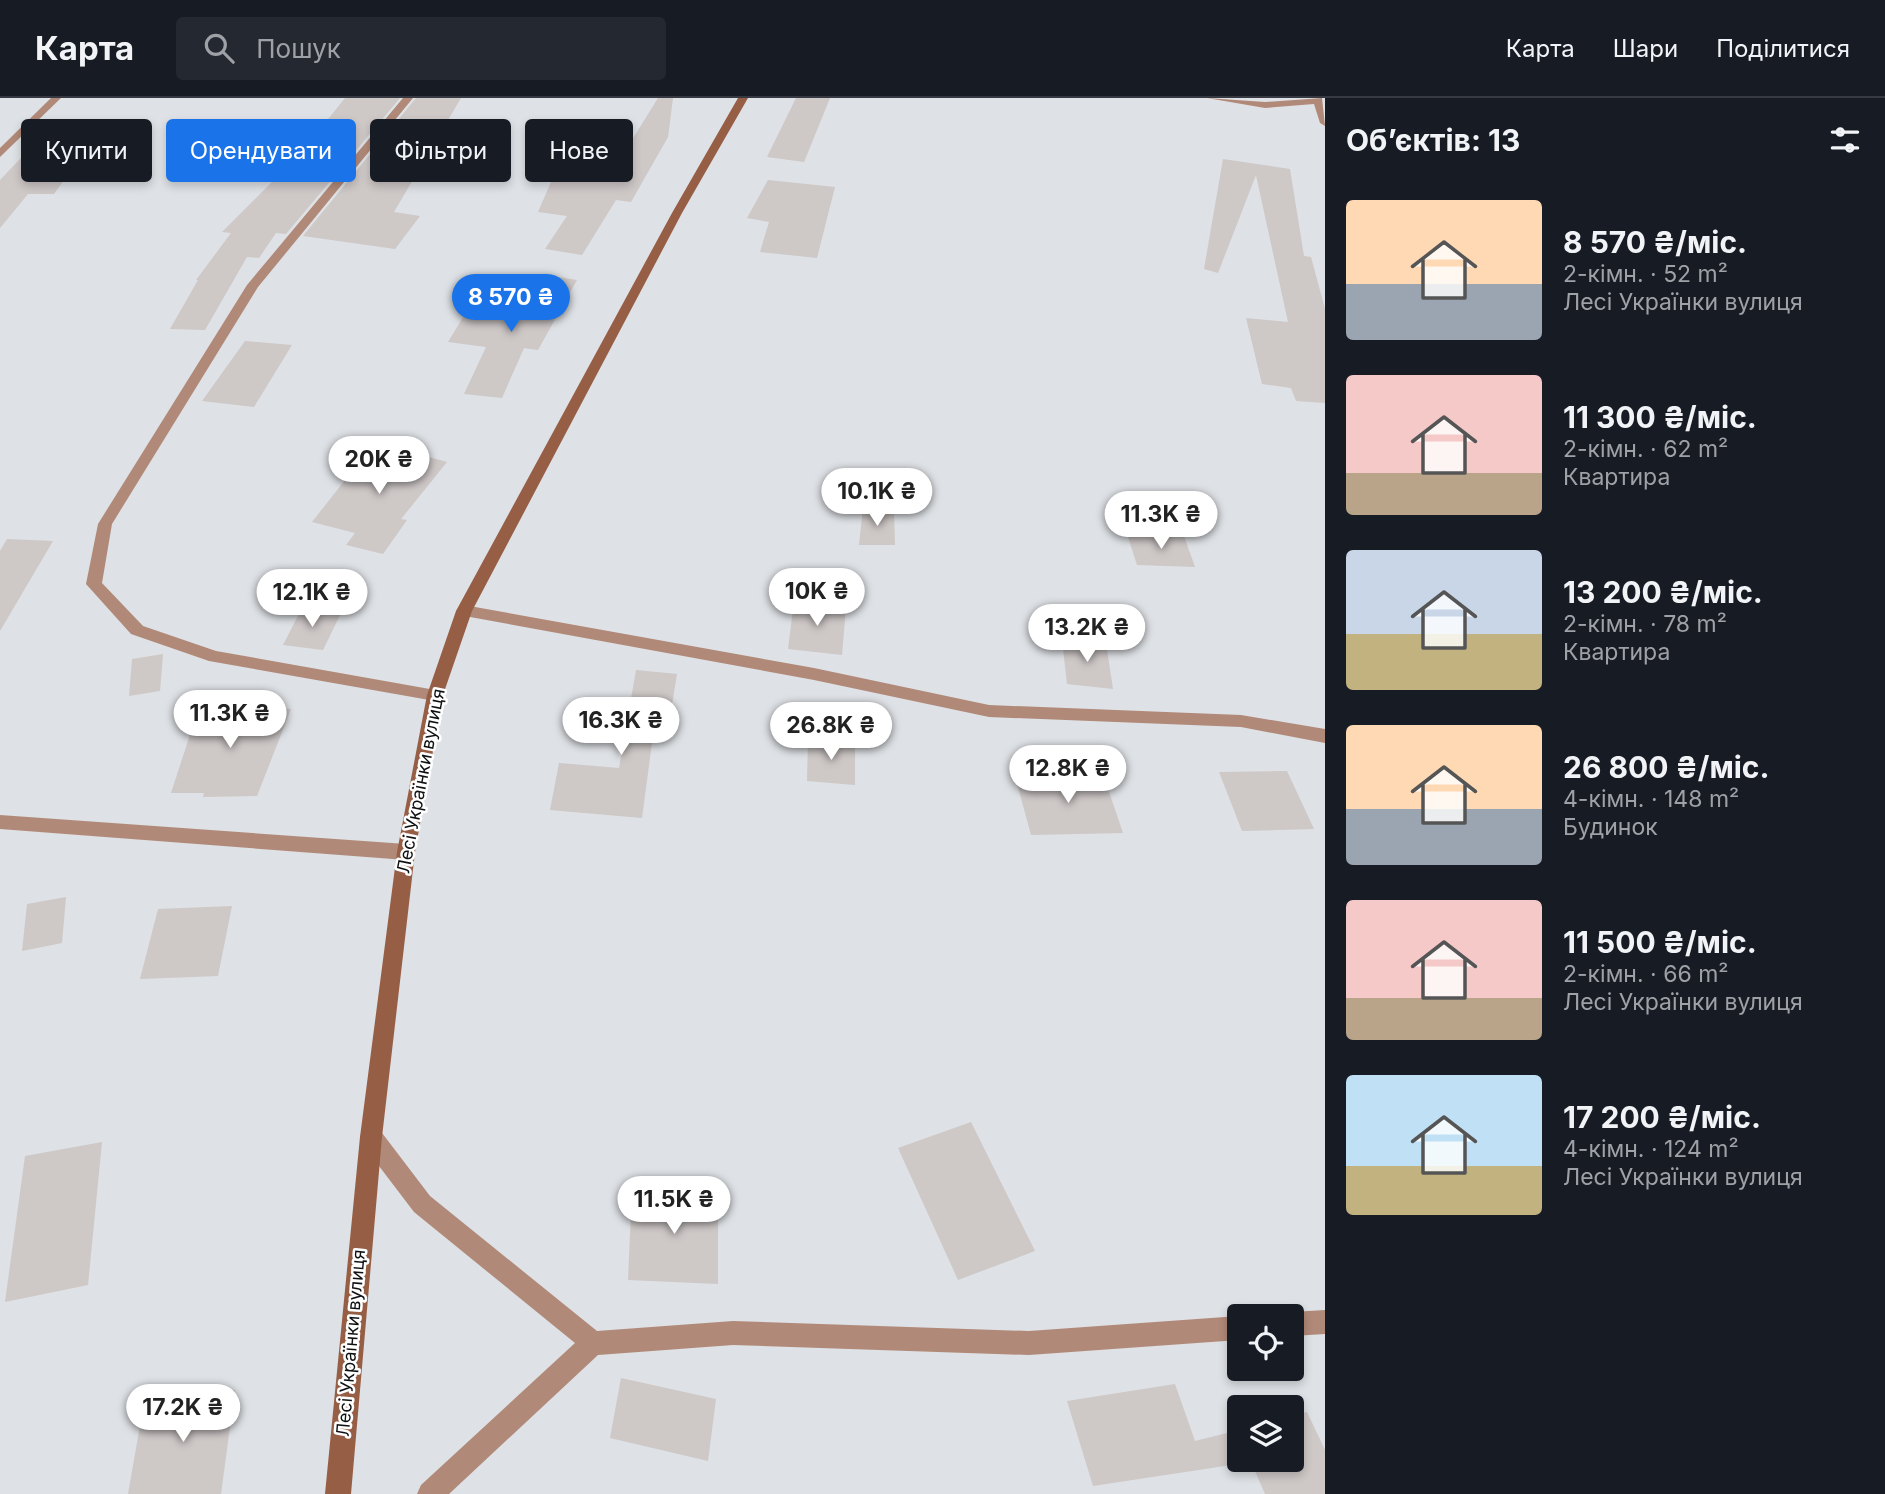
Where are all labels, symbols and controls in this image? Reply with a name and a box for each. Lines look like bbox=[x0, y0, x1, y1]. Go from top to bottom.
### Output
search box bbox=[176, 17, 666, 80]
text: Карта bbox=[35, 28, 134, 68]
icon: search bbox=[200, 29, 238, 67]
text: Пошук bbox=[256, 33, 341, 64]
text: Карта bbox=[1506, 34, 1575, 63]
text: Шари bbox=[1613, 34, 1678, 63]
text: Поділитися bbox=[1716, 34, 1850, 63]
chip: Купити bbox=[21, 119, 152, 182]
chip: Орендувати bbox=[166, 119, 356, 182]
chip: Фільтри bbox=[370, 119, 511, 182]
chip: Нове bbox=[525, 119, 633, 182]
icon: filters bbox=[1826, 121, 1864, 159]
text: Об’єктів: 13 bbox=[1346, 122, 1520, 158]
text: 8 570 ₴/міс. bbox=[1563, 224, 1747, 260]
icon: home bbox=[1402, 228, 1486, 312]
text: 2-кімн. · 52 m² bbox=[1563, 260, 1728, 288]
pin: 8 570 ₴ bbox=[446, 274, 576, 334]
text: 8 570 ₴ bbox=[468, 283, 554, 311]
text: Лесі Українки вулиця bbox=[1563, 288, 1803, 316]
text: 11 300 ₴/міс. bbox=[1563, 399, 1757, 435]
icon: home bbox=[1402, 403, 1486, 487]
text: 2-кімн. · 62 m² bbox=[1563, 435, 1728, 463]
pin: 20K ₴ bbox=[330, 436, 428, 496]
text: 20K ₴ bbox=[345, 445, 413, 473]
text: Квартира bbox=[1563, 463, 1670, 491]
pin: 10.1K ₴ bbox=[812, 468, 942, 528]
text: 10.1K ₴ bbox=[837, 477, 917, 505]
pin: 11.3K ₴ bbox=[1096, 491, 1226, 551]
text: 11.3K ₴ bbox=[1121, 500, 1201, 528]
pin: 10K ₴ bbox=[768, 568, 866, 628]
pin: 12.1K ₴ bbox=[247, 570, 377, 629]
text: 13 200 ₴/міс. bbox=[1563, 574, 1763, 610]
text: 10K ₴ bbox=[785, 577, 849, 605]
text: 12.1K ₴ bbox=[273, 578, 351, 606]
icon: home bbox=[1402, 578, 1486, 662]
pin: 13.2K ₴ bbox=[1022, 604, 1152, 664]
text: 2-кімн. · 78 m² bbox=[1563, 610, 1727, 638]
text: 13.2K ₴ bbox=[1044, 613, 1130, 641]
text: Квартира bbox=[1563, 638, 1670, 666]
street label: Лесі Українки вулиця bbox=[392, 687, 449, 875]
pin: 11.3K ₴ bbox=[165, 690, 295, 750]
pin: 16.3K ₴ bbox=[556, 698, 686, 757]
text: 11.3K ₴ bbox=[190, 699, 270, 727]
pin: 26.8K ₴ bbox=[766, 702, 896, 762]
text: 16.3K ₴ bbox=[578, 706, 664, 734]
text: 26.8K ₴ bbox=[786, 711, 876, 739]
pin: 12.8K ₴ bbox=[1003, 746, 1133, 805]
text: 26 800 ₴/міс. bbox=[1563, 749, 1770, 785]
icon: home bbox=[1402, 753, 1486, 837]
text: 12.8K ₴ bbox=[1025, 754, 1111, 782]
text: 4-кімн. · 148 m² bbox=[1563, 785, 1739, 813]
text: Будинок bbox=[1563, 813, 1658, 841]
text: 11 500 ₴/міс. bbox=[1563, 924, 1757, 960]
icon: home bbox=[1402, 928, 1486, 1012]
text: 2-кімн. · 66 m² bbox=[1563, 960, 1728, 988]
text: Лесі Українки вулиця bbox=[1563, 988, 1803, 1016]
text: 17 200 ₴/міс. bbox=[1563, 1099, 1761, 1135]
icon: home bbox=[1402, 1103, 1486, 1187]
text: 4-кімн. · 124 m² bbox=[1563, 1135, 1739, 1163]
text: Лесі Українки вулиця bbox=[1563, 1163, 1803, 1191]
pin: 11.5K ₴ bbox=[609, 1176, 739, 1236]
text: 11.5K ₴ bbox=[633, 1185, 715, 1213]
street label: Лесі Українки вулиця bbox=[332, 1249, 369, 1437]
map controls bbox=[1227, 1304, 1304, 1472]
button: locate bbox=[1227, 1304, 1304, 1381]
pin: 17.2K ₴ bbox=[118, 1384, 248, 1444]
text: 17.2K ₴ bbox=[142, 1393, 224, 1421]
button: layers bbox=[1227, 1395, 1304, 1472]

